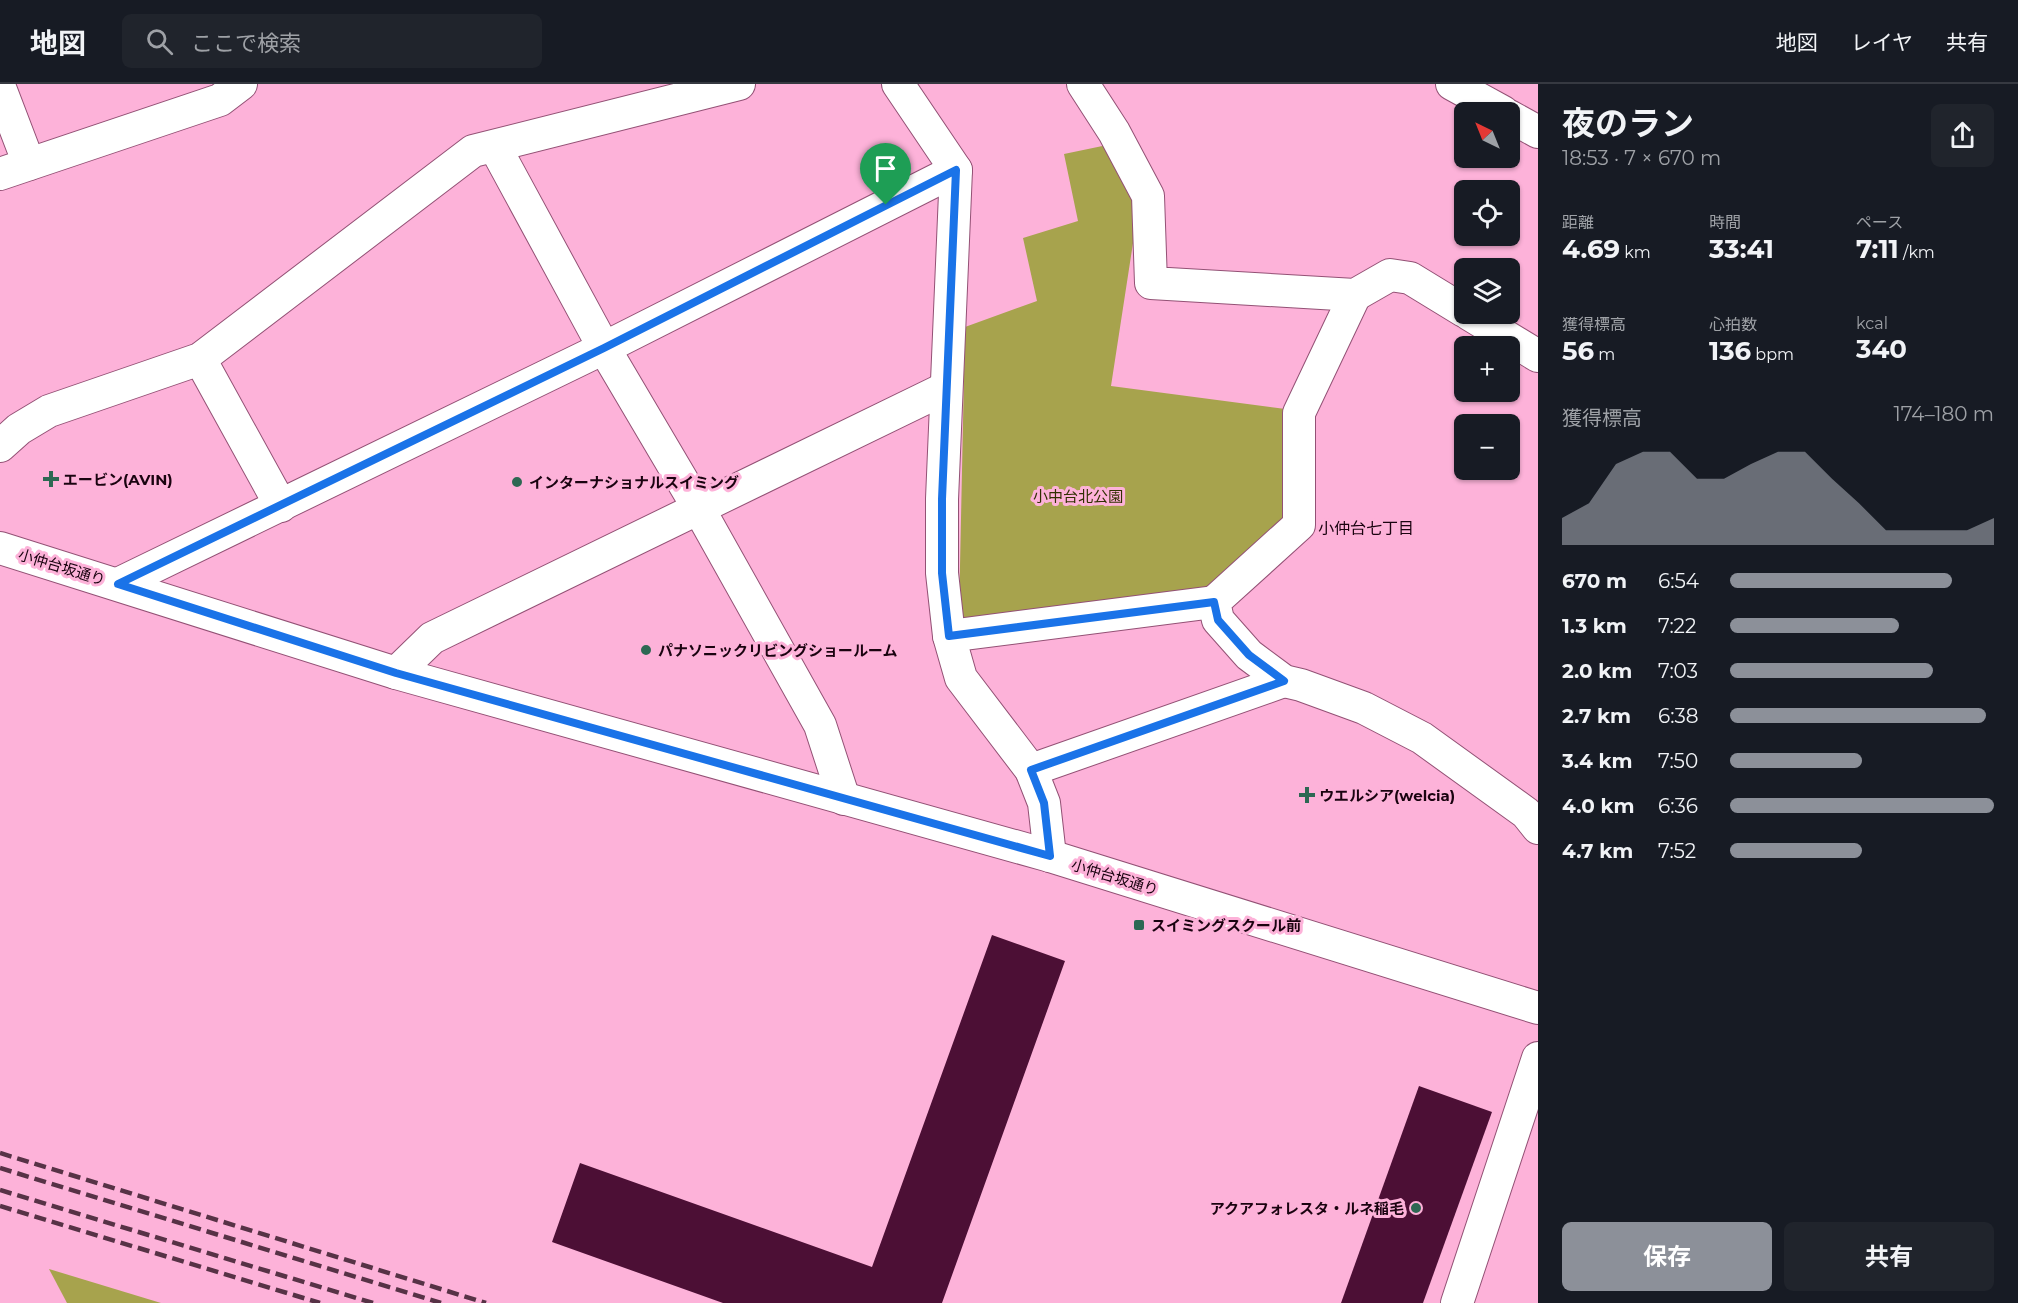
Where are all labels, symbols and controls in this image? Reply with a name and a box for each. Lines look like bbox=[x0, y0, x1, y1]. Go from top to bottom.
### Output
search box bbox=[122, 14, 542, 68]
icon: search bbox=[143, 25, 176, 58]
text: 地図 bbox=[30, 26, 86, 60]
text: ここで検索 bbox=[191, 30, 301, 57]
text: 地図 bbox=[1776, 30, 1818, 55]
text: レイヤ bbox=[1851, 30, 1913, 55]
text: 共有 bbox=[1946, 30, 1988, 55]
north arrow bbox=[1454, 102, 1520, 168]
map controls bbox=[1454, 102, 1520, 480]
text: 夜のラン bbox=[1562, 103, 1694, 143]
button: share bbox=[1931, 104, 1994, 167]
pin bbox=[860, 143, 911, 205]
text: 18:53 · 7 × 670 m bbox=[1562, 146, 1721, 170]
icon: arrive bbox=[869, 152, 902, 185]
button: locate bbox=[1454, 180, 1520, 246]
text: 距離 bbox=[1562, 213, 1594, 232]
text: 時間 bbox=[1709, 213, 1741, 232]
text: ペース bbox=[1856, 213, 1903, 232]
text: 4.69 bbox=[1562, 233, 1620, 265]
text: 33:41 bbox=[1709, 233, 1774, 265]
text: 7:11 bbox=[1856, 233, 1899, 265]
text: km bbox=[1620, 243, 1651, 262]
text: /km bbox=[1899, 243, 1935, 262]
button: layers bbox=[1454, 258, 1520, 324]
text: kcal bbox=[1856, 314, 1888, 333]
text: 獲得標高 bbox=[1562, 315, 1626, 334]
text: 心拍数 bbox=[1709, 315, 1757, 334]
text: 340 bbox=[1856, 333, 1907, 365]
text: 56 bbox=[1562, 335, 1594, 367]
text: 136 bbox=[1709, 335, 1751, 367]
button: + bbox=[1454, 336, 1520, 402]
text: m bbox=[1594, 345, 1615, 364]
text: bpm bbox=[1751, 345, 1794, 364]
text: 174–180 m bbox=[1894, 402, 1994, 426]
text: 獲得標高 bbox=[1562, 406, 1642, 430]
button: − bbox=[1454, 414, 1520, 480]
place label: エービン(AVIN) bbox=[63, 470, 173, 489]
marker: エービン(AVIN) bbox=[44, 472, 58, 486]
place label: インターナショナルスイミング bbox=[529, 473, 739, 492]
marker: インターナショナルスイミング bbox=[510, 475, 524, 489]
park label: 小中台北公園 bbox=[1033, 487, 1123, 506]
district label: 小仲台七丁目 bbox=[1318, 519, 1414, 538]
street label: 小仲台坂通り bbox=[16, 545, 108, 589]
text: 670 m bbox=[1562, 569, 1627, 593]
text: 6:54 bbox=[1658, 569, 1699, 593]
text: 1.3 km bbox=[1562, 614, 1627, 638]
text: 7:22 bbox=[1658, 614, 1696, 638]
place label: パナソニックリビングショールーム bbox=[658, 641, 898, 660]
marker: パナソニックリビングショールーム bbox=[639, 643, 653, 657]
text: 2.0 km bbox=[1562, 659, 1632, 683]
text: 7:03 bbox=[1658, 659, 1698, 683]
text: 2.7 km bbox=[1562, 704, 1631, 728]
text: 6:38 bbox=[1658, 704, 1698, 728]
text: 3.4 km bbox=[1562, 749, 1633, 773]
text: 7:50 bbox=[1658, 749, 1698, 773]
place label: ウエルシア(welcia) bbox=[1319, 786, 1455, 805]
marker: ウエルシア(welcia) bbox=[1300, 788, 1314, 802]
text: 4.0 km bbox=[1562, 794, 1634, 818]
text: 6:36 bbox=[1658, 794, 1698, 818]
text: 4.7 km bbox=[1562, 839, 1633, 863]
text: 7:52 bbox=[1658, 839, 1696, 863]
street label: 小仲台坂通り bbox=[1069, 855, 1161, 899]
place label: スイミングスクール前 bbox=[1151, 916, 1301, 935]
marker: スイミングスクール前 bbox=[1132, 918, 1146, 932]
place label: アクアフォレスタ・ルネ稲毛 bbox=[1210, 1199, 1404, 1218]
marker: アクアフォレスタ・ルネ稲毛 bbox=[1409, 1201, 1423, 1215]
button: 保存 bbox=[1562, 1222, 1772, 1291]
button: 共有 bbox=[1784, 1222, 1994, 1291]

